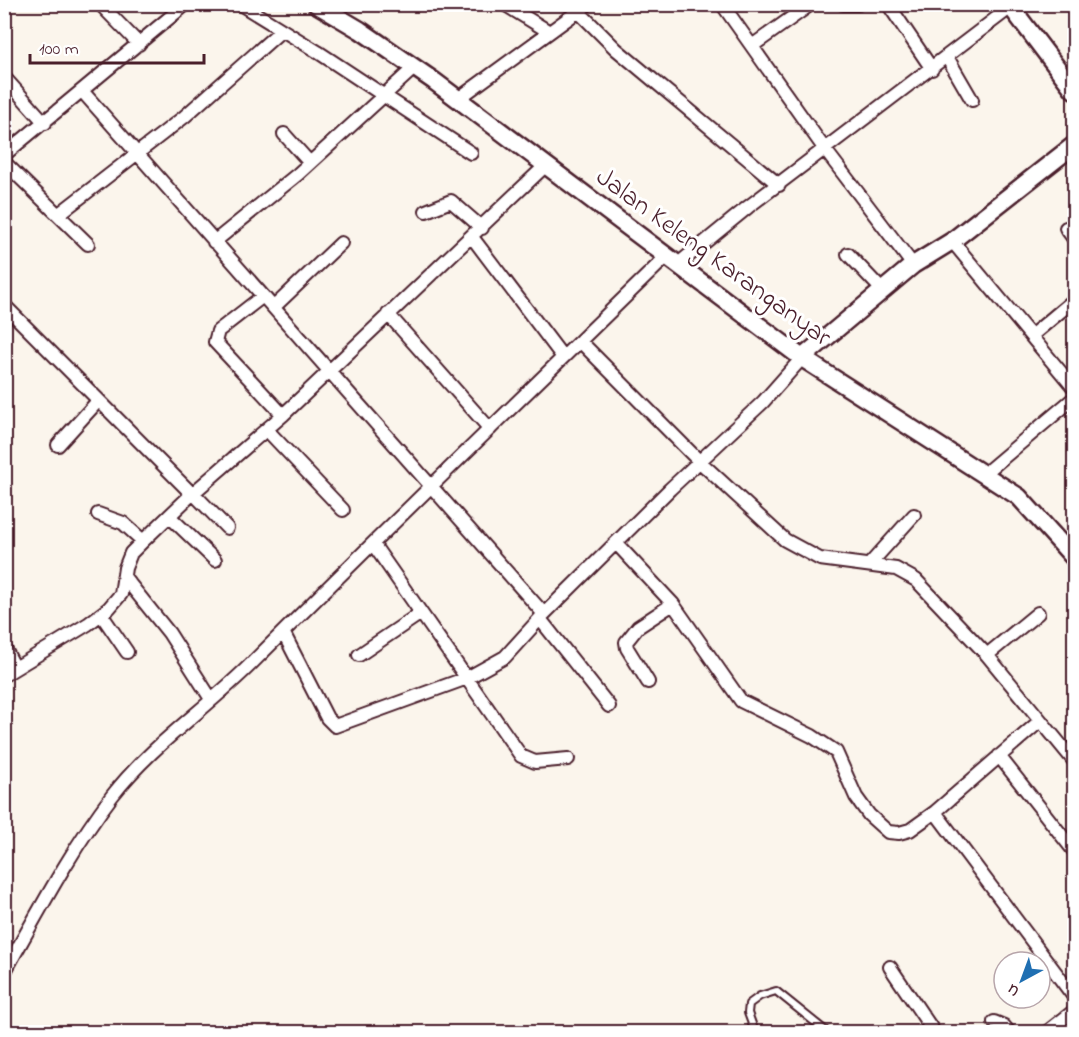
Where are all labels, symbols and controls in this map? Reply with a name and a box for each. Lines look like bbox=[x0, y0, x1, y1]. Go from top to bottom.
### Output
scale bar bbox=[30, 27, 204, 65]
text: 100 m bbox=[39, 37, 79, 63]
street label: Jalan Keleng Karanganyar bbox=[587, 159, 839, 357]
north arrow bbox=[992, 950, 1052, 1010]
text: U bbox=[1002, 977, 1025, 1002]

